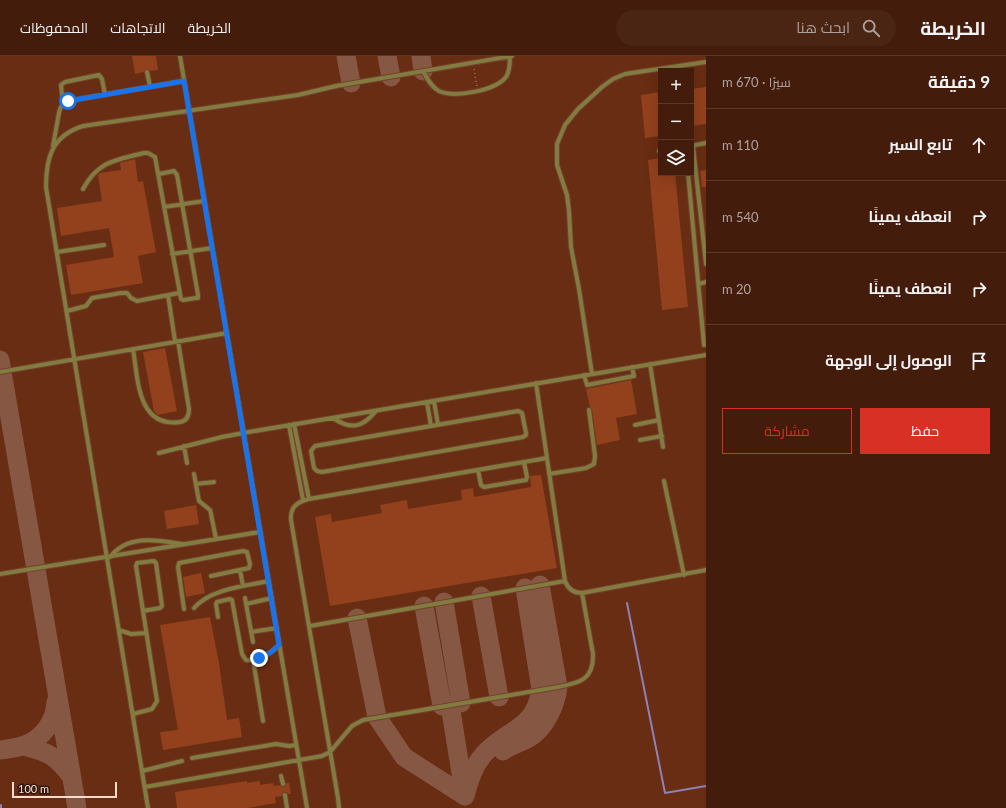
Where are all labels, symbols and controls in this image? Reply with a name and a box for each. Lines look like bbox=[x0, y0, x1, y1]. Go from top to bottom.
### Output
search box bbox=[616, 10, 896, 46]
text: الخريطة bbox=[920, 16, 986, 39]
icon: search bbox=[860, 17, 882, 39]
text: ابحث هنا bbox=[796, 18, 850, 36]
text: المحفوظات bbox=[20, 19, 88, 36]
text: الاتجاهات bbox=[110, 19, 166, 36]
text: الخريطة bbox=[188, 19, 231, 36]
map controls bbox=[658, 68, 694, 176]
button: + bbox=[658, 68, 694, 104]
text: 9 دقيقة bbox=[928, 71, 990, 92]
text: سيرًا · 670 m bbox=[722, 74, 791, 90]
route start bbox=[59, 92, 77, 110]
button: − bbox=[658, 104, 694, 140]
icon: ahead bbox=[968, 134, 990, 156]
text: تابع السير bbox=[889, 135, 952, 153]
text: 110 m bbox=[722, 137, 759, 153]
button: layers bbox=[658, 140, 694, 176]
icon: right bbox=[968, 206, 990, 228]
text: انعطف يمينًا bbox=[868, 207, 952, 225]
text: 540 m bbox=[722, 209, 759, 225]
icon: right bbox=[968, 278, 990, 300]
text: انعطف يمينًا bbox=[868, 279, 952, 297]
text: 20 m bbox=[722, 281, 751, 297]
icon: arrive bbox=[968, 350, 990, 372]
text: الوصول إلى الوجهة bbox=[825, 351, 952, 369]
button: مشاركة bbox=[722, 408, 852, 454]
button: حفظ bbox=[860, 408, 990, 454]
route end bbox=[250, 649, 268, 667]
scale bar bbox=[12, 780, 117, 799]
text: 100 m bbox=[18, 782, 49, 795]

